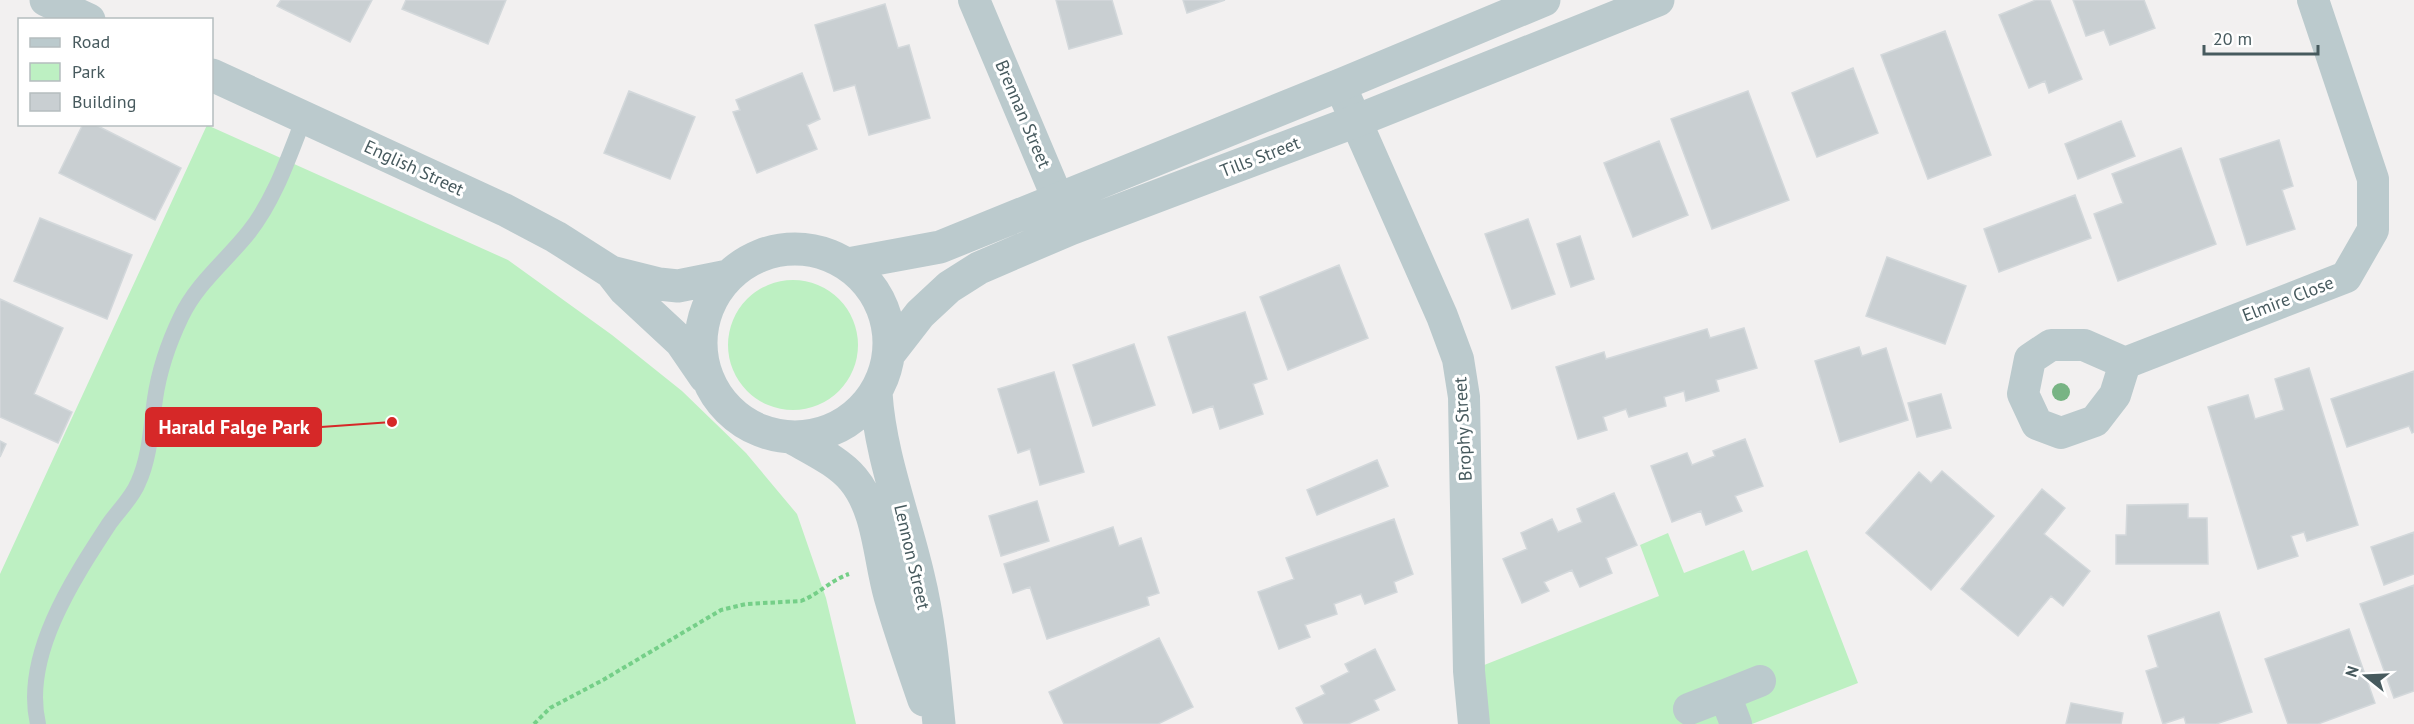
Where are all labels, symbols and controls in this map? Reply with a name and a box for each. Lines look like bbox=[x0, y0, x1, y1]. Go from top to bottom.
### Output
legend bbox=[18, 18, 213, 126]
scale bar bbox=[2204, 18, 2318, 56]
text: 20 m bbox=[2213, 27, 2252, 50]
text: Road bbox=[72, 30, 110, 53]
street label: Brennan Street bbox=[990, 56, 1057, 171]
text: Park bbox=[72, 60, 105, 83]
text: Building bbox=[72, 90, 136, 113]
street label: Tills Street bbox=[1217, 131, 1303, 182]
street label: English Street bbox=[361, 134, 468, 201]
street label: Elmire Close bbox=[2239, 271, 2337, 327]
street label: Brophy Street bbox=[1448, 376, 1477, 482]
callout: Harald Falge Park bbox=[146, 408, 321, 446]
text: Harald Falge Park bbox=[158, 414, 310, 440]
street label: Lennon Street bbox=[889, 502, 936, 612]
north arrow bbox=[2336, 646, 2396, 706]
text: N bbox=[2341, 663, 2363, 679]

